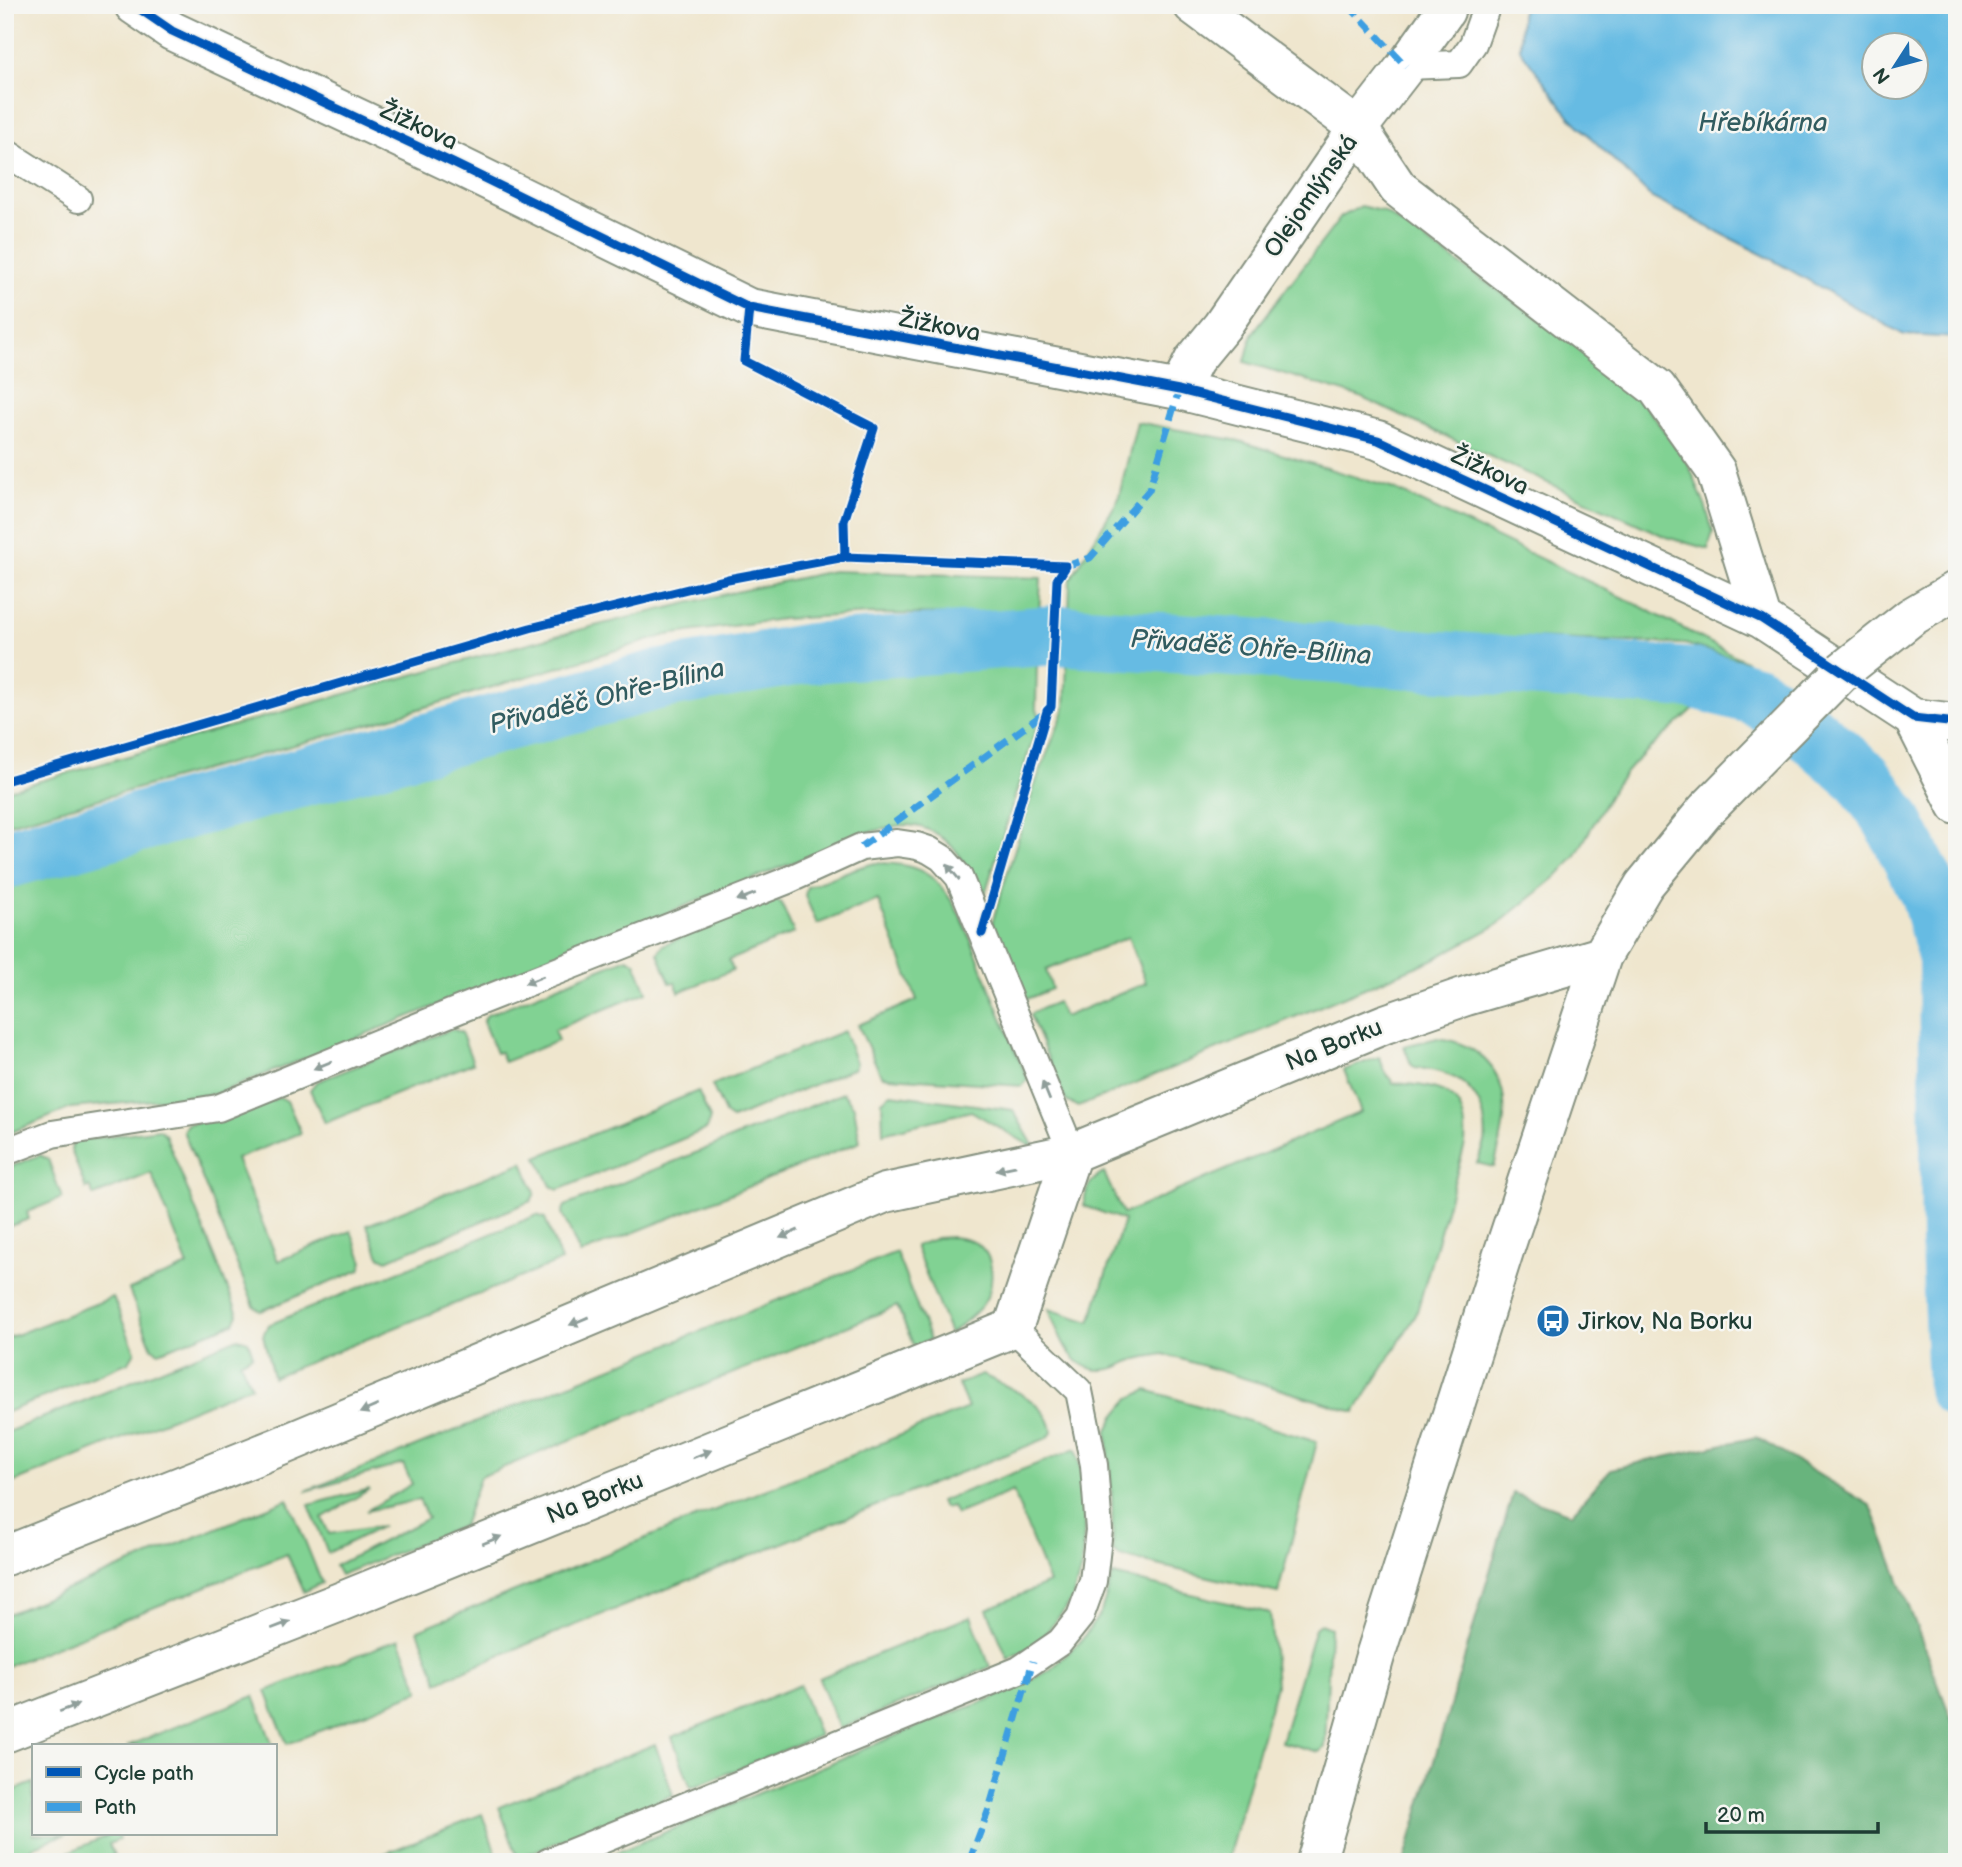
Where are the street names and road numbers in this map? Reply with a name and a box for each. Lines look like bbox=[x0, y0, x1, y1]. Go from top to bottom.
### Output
street label: Žižkova bbox=[375, 94, 463, 156]
street label: Olejomlýnská bbox=[1258, 129, 1364, 263]
street label: Žižkova bbox=[896, 303, 983, 348]
street label: Žižkova bbox=[1446, 439, 1534, 501]
street label: Na Borku bbox=[1281, 1012, 1387, 1078]
street label: Na Borku bbox=[542, 1465, 648, 1531]

